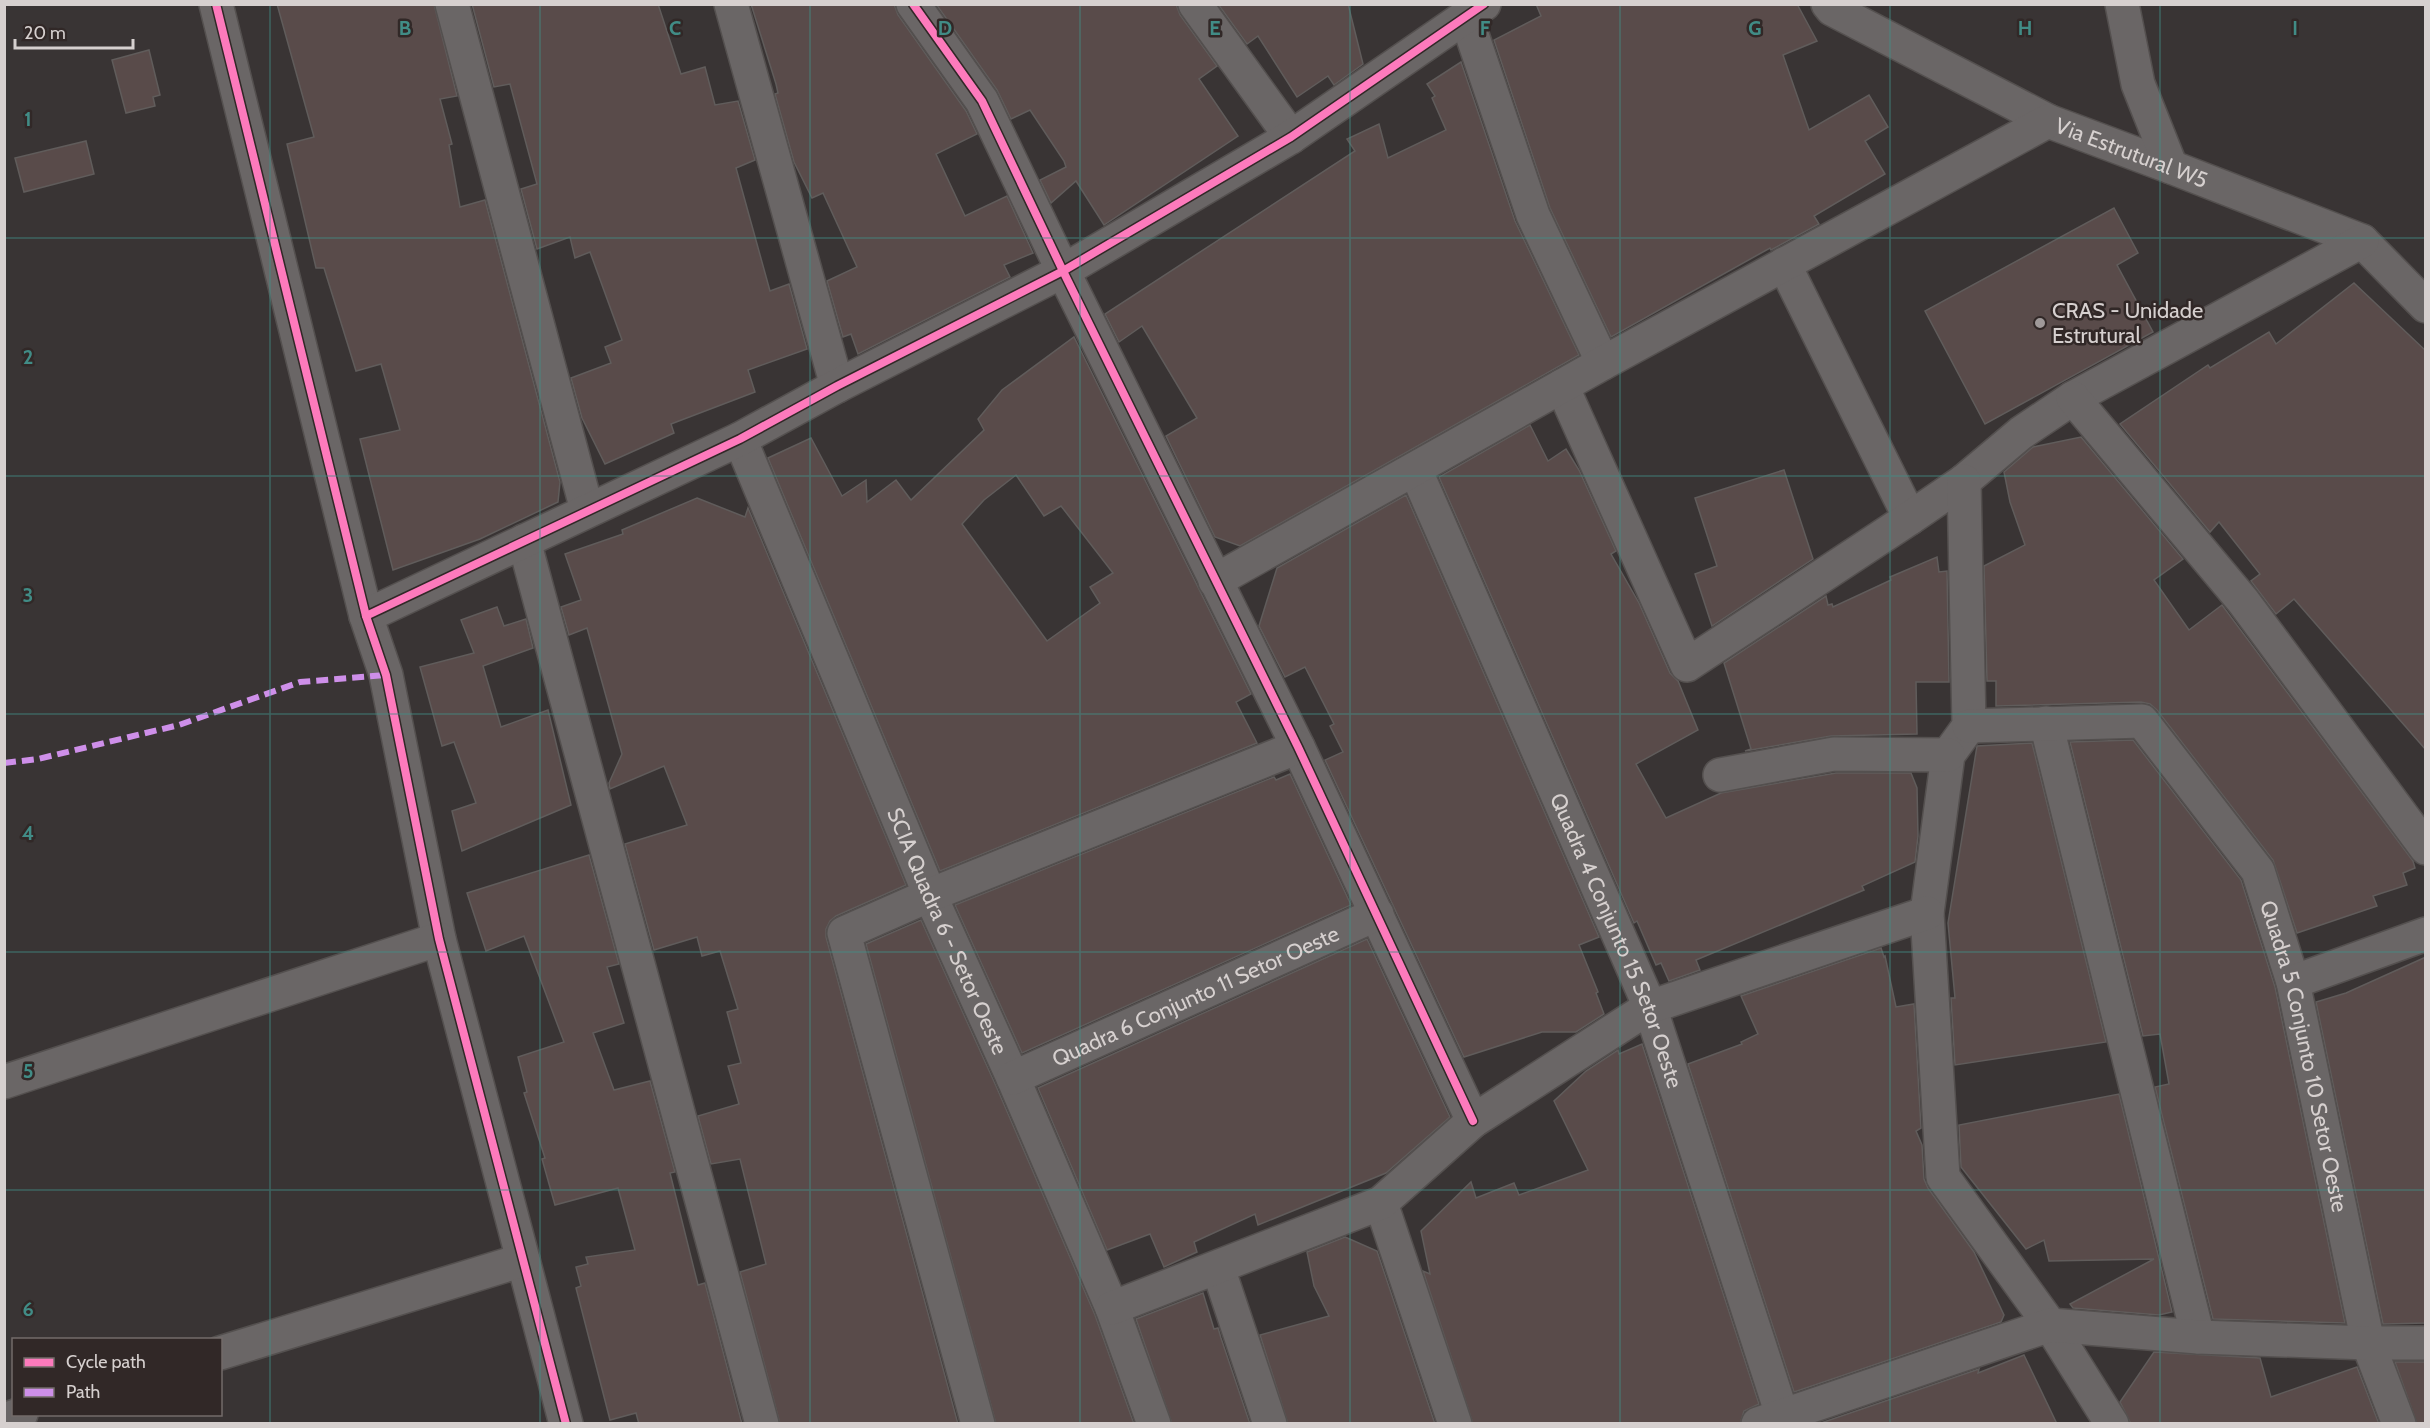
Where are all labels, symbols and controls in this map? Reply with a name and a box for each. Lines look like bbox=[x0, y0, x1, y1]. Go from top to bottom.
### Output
scale bar bbox=[15, 12, 134, 50]
text: B bbox=[399, 16, 411, 40]
text: C bbox=[669, 16, 681, 40]
text: D bbox=[938, 16, 952, 40]
text: E bbox=[1209, 16, 1221, 40]
text: F bbox=[1480, 16, 1491, 40]
text: G bbox=[1748, 16, 1762, 40]
text: H bbox=[2018, 16, 2032, 40]
text: I bbox=[2292, 16, 2298, 40]
text: 20 m bbox=[24, 22, 66, 44]
text: 1 bbox=[24, 107, 32, 131]
street label: Via Estrutural W5 bbox=[2052, 111, 2212, 193]
place label: CRAS - Unidade Estrutural bbox=[2052, 297, 2203, 349]
marker: CRAS - Unidade Estrutural bbox=[2033, 316, 2047, 330]
text: 2 bbox=[23, 345, 33, 369]
text: 3 bbox=[23, 583, 33, 607]
street label: Quadra 4 Conjunto 15 Setor Oeste bbox=[1545, 789, 1689, 1091]
street label: SCIA Quadra 6 - Setor Oeste bbox=[882, 803, 1014, 1059]
text: 4 bbox=[22, 821, 34, 845]
street label: Quadra 5 Conjunto 10 Setor Oeste bbox=[2255, 897, 2354, 1215]
street label: Quadra 6 Conjunto 11 Setor Oeste bbox=[1048, 919, 1343, 1072]
text: 5 bbox=[23, 1059, 33, 1083]
text: 6 bbox=[22, 1297, 34, 1321]
legend bbox=[12, 1338, 222, 1416]
text: Cycle path bbox=[66, 1351, 146, 1373]
text: Path bbox=[66, 1381, 100, 1403]

